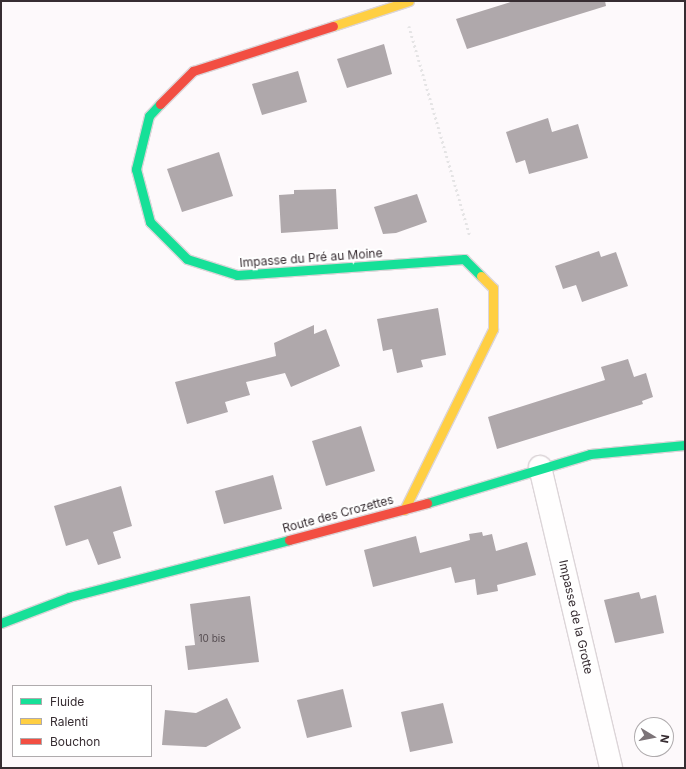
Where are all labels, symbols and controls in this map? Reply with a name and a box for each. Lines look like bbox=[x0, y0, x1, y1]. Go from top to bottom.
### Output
street label: Impasse du Pré au Moine bbox=[239, 246, 383, 270]
street label: Route des Crozettes bbox=[281, 492, 395, 536]
street label: Impasse de la Grotte bbox=[556, 559, 596, 675]
house number: 10 bis bbox=[198, 633, 226, 645]
legend bbox=[12, 685, 152, 757]
text: Fluide bbox=[50, 694, 84, 709]
text: Ralenti bbox=[50, 714, 88, 729]
north arrow bbox=[634, 717, 674, 757]
text: Bouchon bbox=[50, 734, 100, 749]
text: N bbox=[657, 734, 672, 744]

